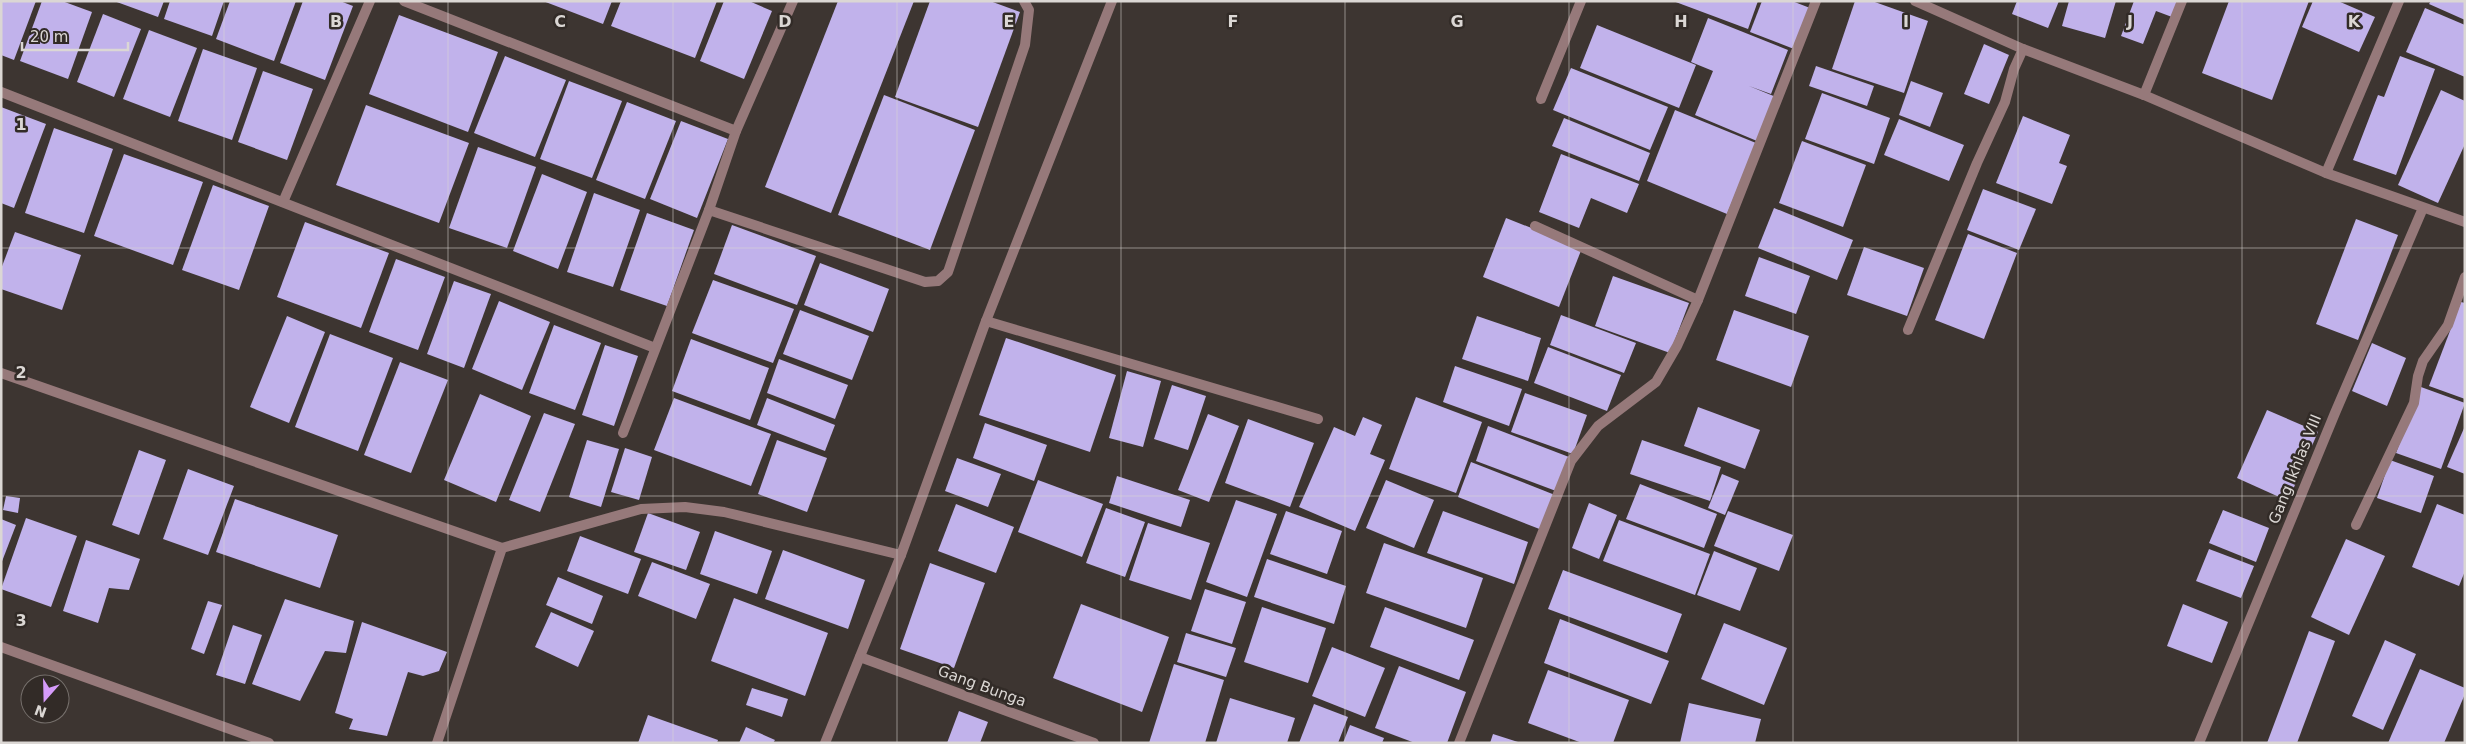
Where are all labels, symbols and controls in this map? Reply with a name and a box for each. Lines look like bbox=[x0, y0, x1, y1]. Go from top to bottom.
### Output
text: B bbox=[330, 12, 342, 31]
text: C bbox=[554, 12, 566, 31]
text: D bbox=[778, 12, 792, 31]
text: E bbox=[1004, 12, 1014, 31]
text: F bbox=[1228, 12, 1238, 31]
text: G bbox=[1450, 12, 1464, 31]
text: H bbox=[1674, 12, 1688, 31]
text: I bbox=[1903, 12, 1909, 31]
text: J bbox=[2126, 12, 2133, 31]
text: K bbox=[2348, 12, 2361, 31]
scale bar bbox=[22, 20, 129, 52]
text: 20 m bbox=[30, 28, 68, 46]
text: 1 bbox=[15, 115, 27, 134]
text: 2 bbox=[15, 363, 27, 382]
street label: Gang Ikhlas VIII bbox=[2265, 412, 2325, 526]
text: 3 bbox=[15, 611, 27, 630]
street label: Gang Bunga bbox=[935, 662, 1029, 710]
north arrow bbox=[20, 674, 70, 724]
text: N bbox=[32, 702, 49, 721]

